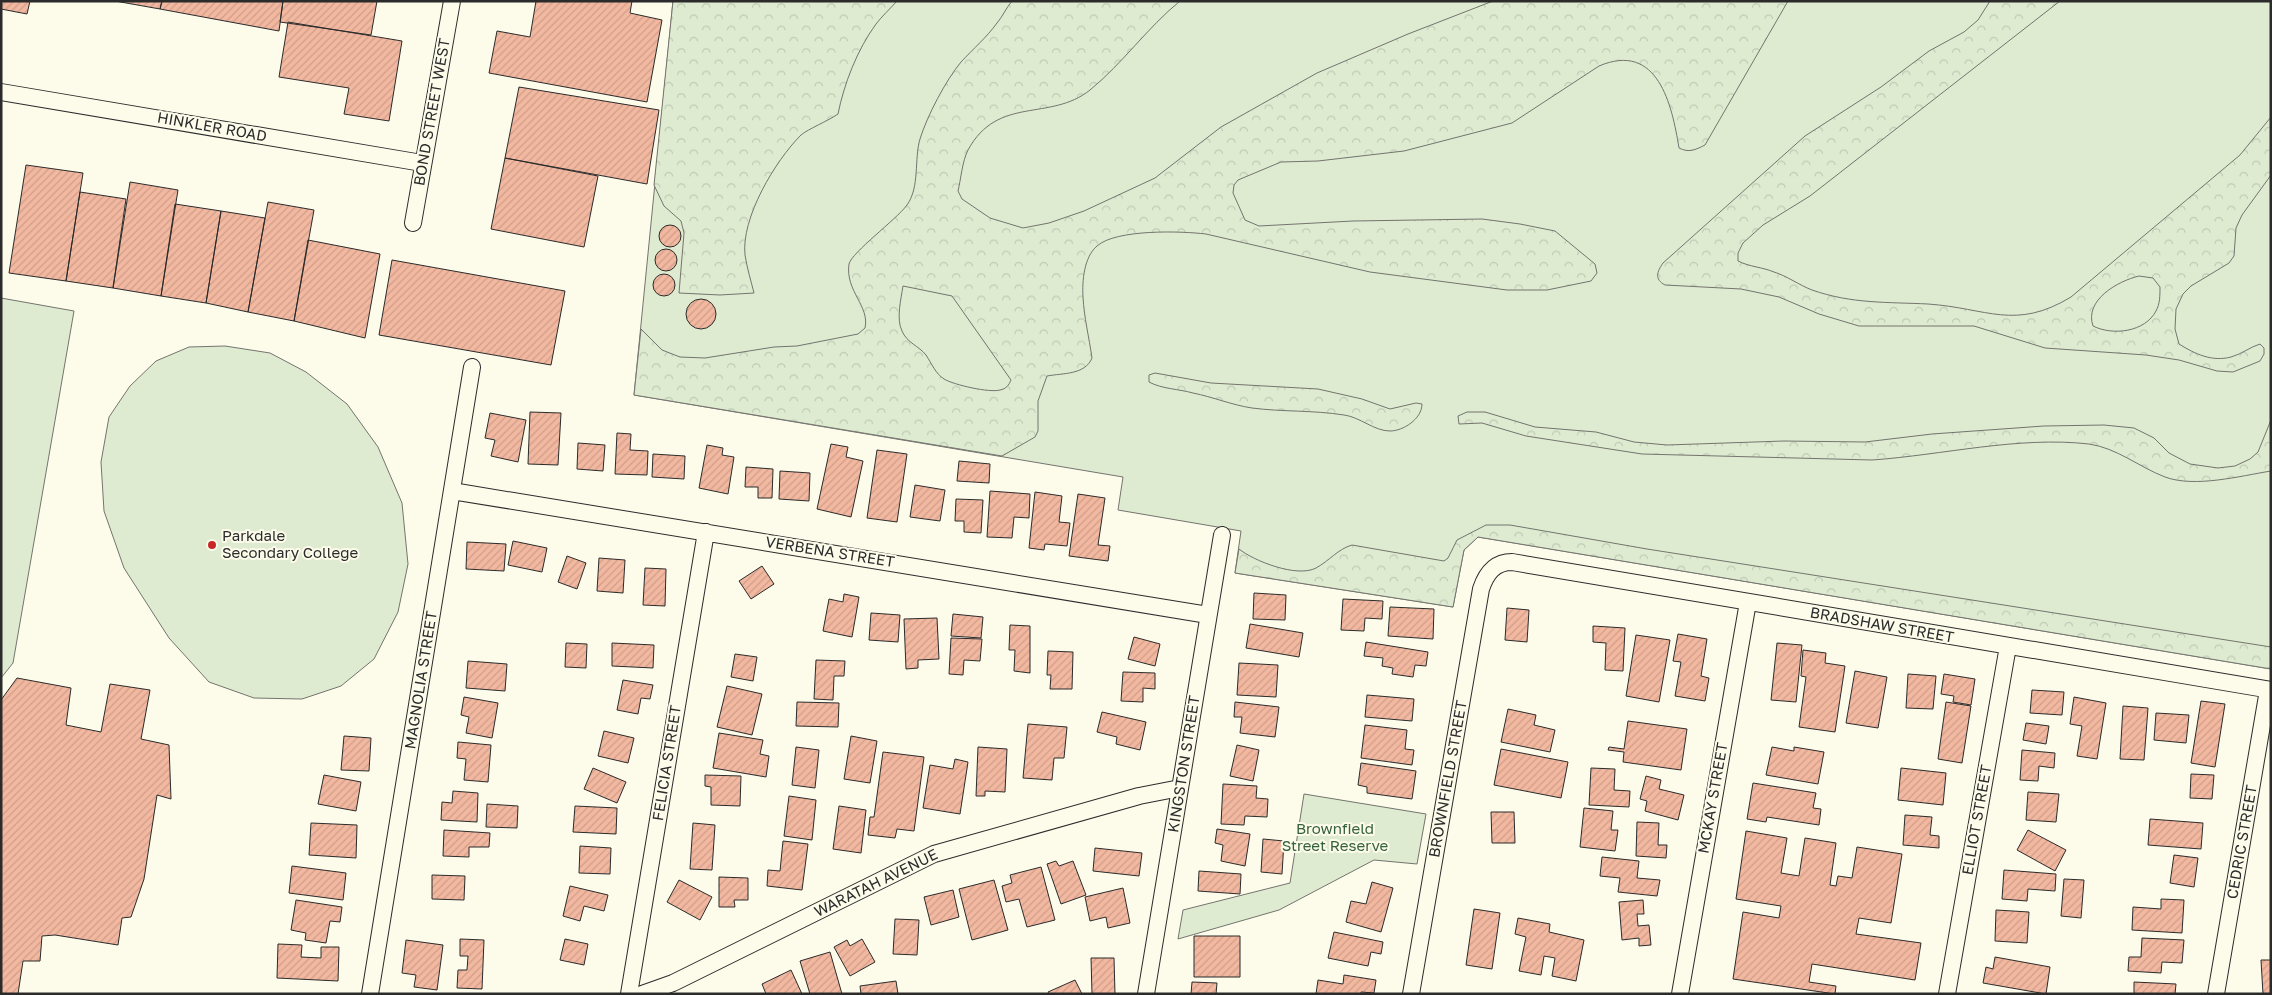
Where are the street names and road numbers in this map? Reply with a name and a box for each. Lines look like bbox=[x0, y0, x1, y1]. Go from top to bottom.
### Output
street label: BOND STREET WEST bbox=[409, 37, 453, 187]
street label: HINKLER ROAD bbox=[156, 108, 268, 145]
street label: VERBENA STREET bbox=[764, 532, 896, 570]
street label: BRADSHAW STREET bbox=[1809, 602, 1956, 646]
street label: MAGNOLIA STREET bbox=[400, 610, 440, 750]
street label: KINGSTON STREET bbox=[1163, 694, 1203, 834]
street label: BROWNFIELD STREET bbox=[1424, 699, 1470, 859]
street label: FELICIA STREET bbox=[648, 704, 684, 822]
street label: MCKAY STREET bbox=[1693, 741, 1731, 855]
street label: ELLIOT STREET bbox=[1957, 763, 1995, 876]
street label: CEDRIC STREET bbox=[2222, 783, 2260, 900]
street label: WARATAH AVENUE bbox=[811, 844, 940, 920]

